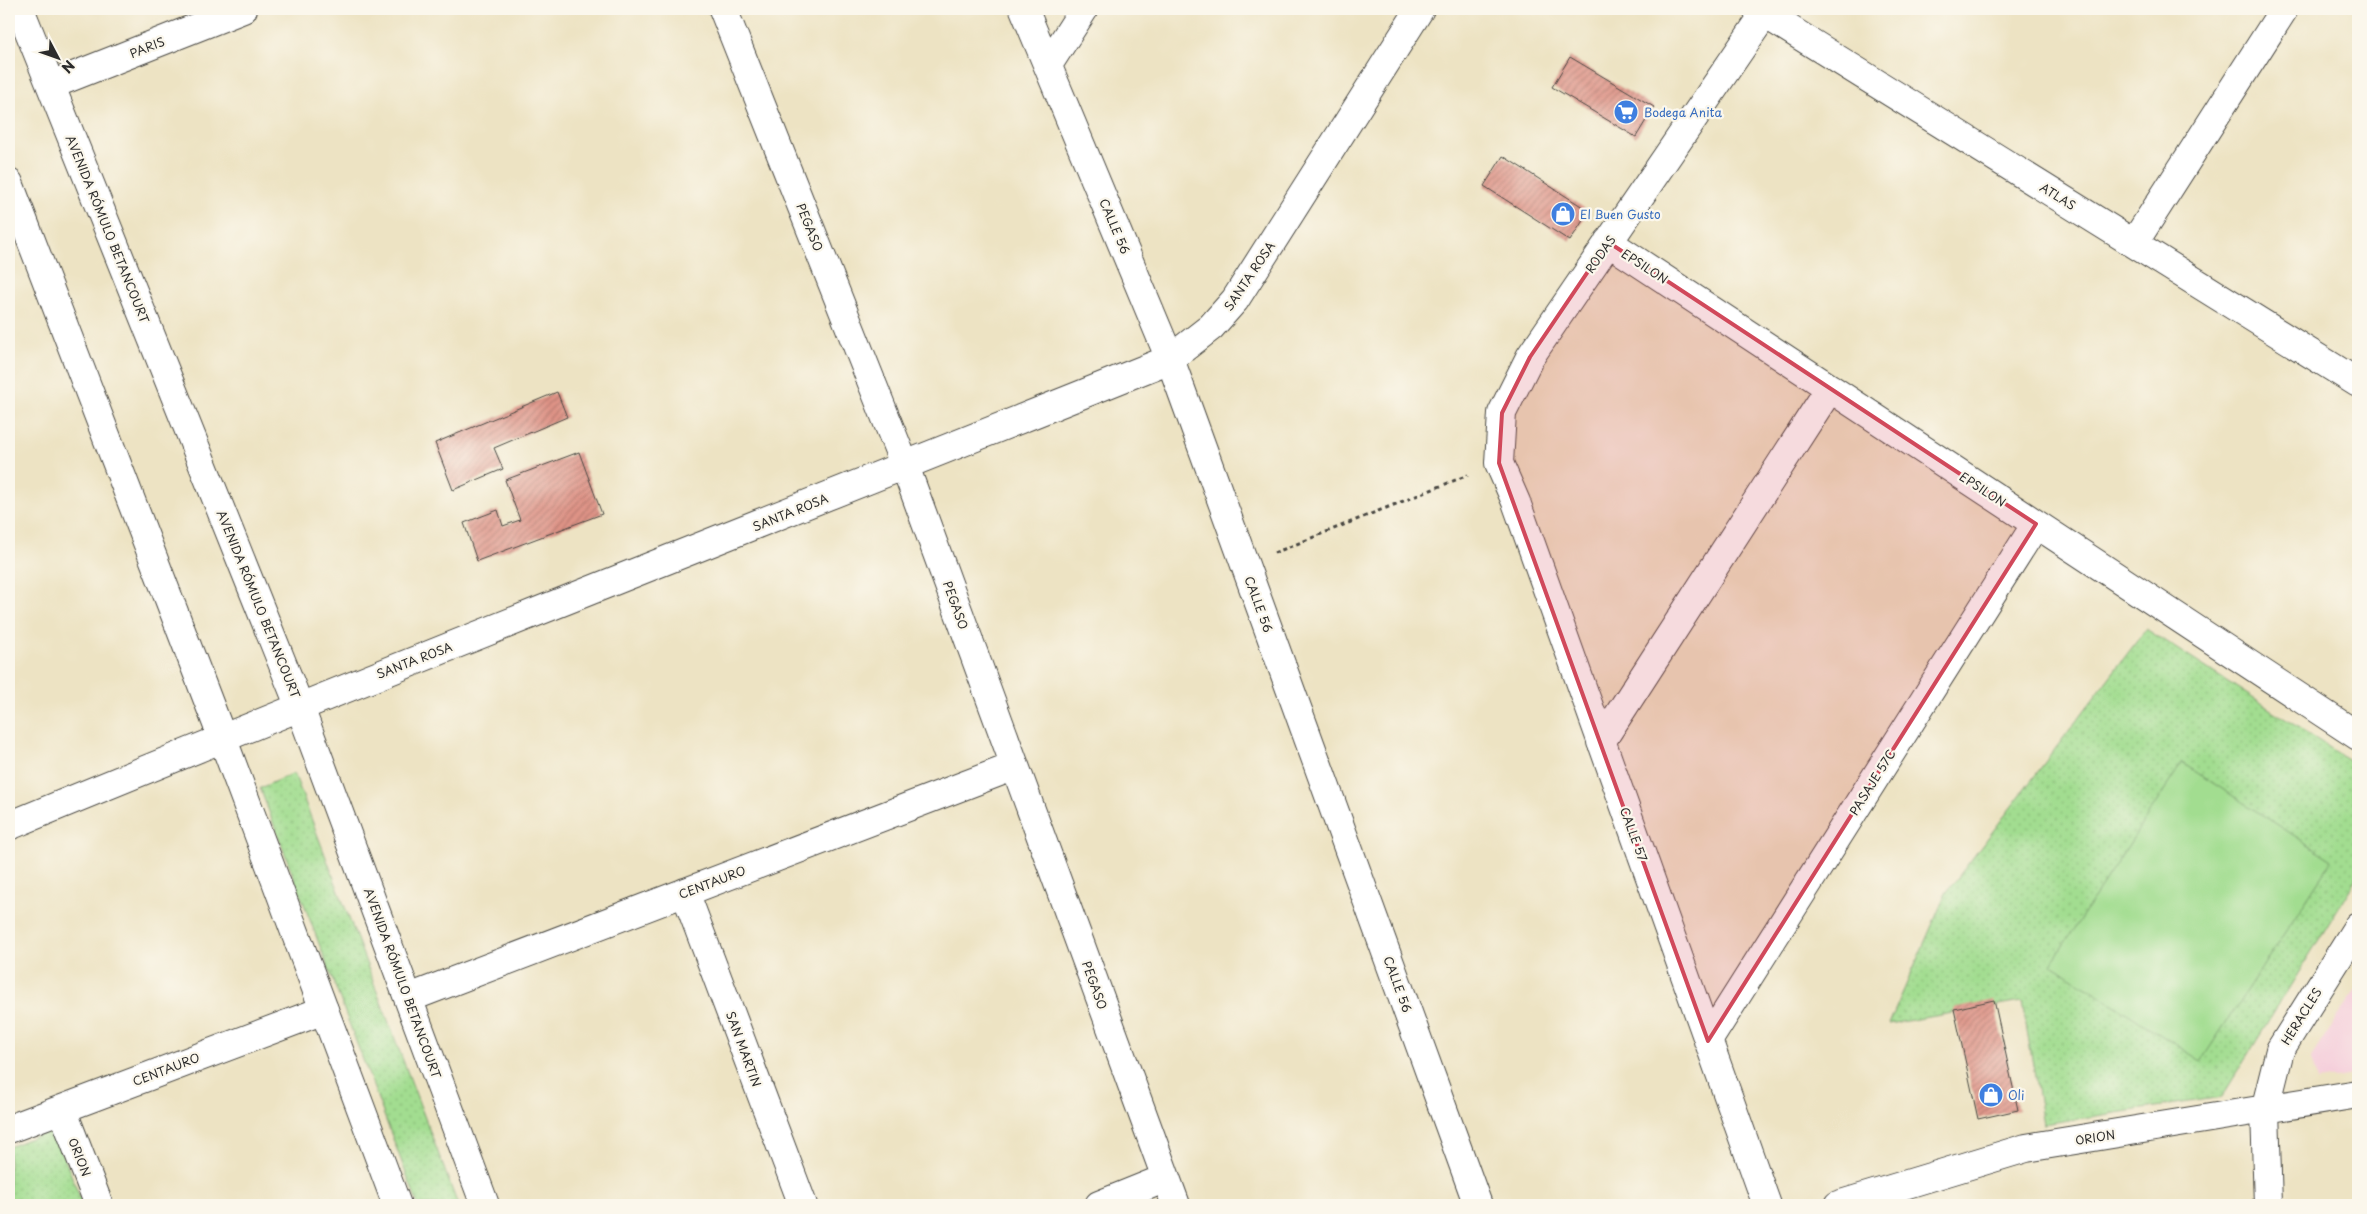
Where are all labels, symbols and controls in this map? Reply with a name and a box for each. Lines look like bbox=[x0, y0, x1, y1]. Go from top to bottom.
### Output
north arrow bbox=[32, 32, 82, 82]
street label: PARIS bbox=[127, 32, 167, 62]
text: N bbox=[57, 56, 80, 78]
supermarket icon: Bodega Anita bbox=[1613, 99, 1639, 125]
place label: Bodega Anita bbox=[1644, 103, 1723, 121]
street label: AVENIDA RÓMULO BETANCOURT bbox=[62, 132, 154, 327]
street label: ATLAS bbox=[2037, 178, 2079, 214]
street label: CALLE 56 bbox=[1095, 195, 1135, 257]
street label: PEGASO bbox=[792, 200, 828, 254]
shop icon: El Buen Gusto bbox=[1550, 201, 1576, 227]
place label: El Buen Gusto bbox=[1580, 205, 1661, 223]
street label: RODAS bbox=[1580, 231, 1620, 277]
street label: SANTA ROSA bbox=[1219, 238, 1279, 314]
street label: EPSILON bbox=[1618, 244, 1672, 288]
street label: EPSILON bbox=[1956, 467, 2010, 511]
street label: SANTA ROSA bbox=[749, 489, 831, 535]
street label: AVENIDA RÓMULO BETANCOURT bbox=[213, 507, 305, 702]
street label: CALLE 56 bbox=[1241, 573, 1277, 635]
street label: PEGASO bbox=[939, 578, 973, 632]
street label: SANTA ROSA bbox=[373, 637, 455, 683]
street label: PASAJE 57C bbox=[1845, 745, 1899, 819]
street label: CALLE 57 bbox=[1616, 804, 1652, 864]
street label: CENTAURO bbox=[676, 861, 748, 903]
street label: AVENIDA RÓMULO BETANCOURT bbox=[360, 885, 446, 1082]
street label: CALLE 56 bbox=[1380, 953, 1416, 1015]
street label: PEGASO bbox=[1078, 958, 1112, 1012]
street label: HERACLES bbox=[2276, 984, 2326, 1048]
street label: SAN MARTIN bbox=[722, 1009, 766, 1089]
street label: CENTAURO bbox=[130, 1048, 202, 1090]
shop icon: Oli bbox=[1978, 1082, 2004, 1108]
place label: Oli bbox=[2008, 1086, 2024, 1104]
street label: ORION bbox=[2074, 1125, 2116, 1149]
street label: ORION bbox=[64, 1135, 96, 1179]

